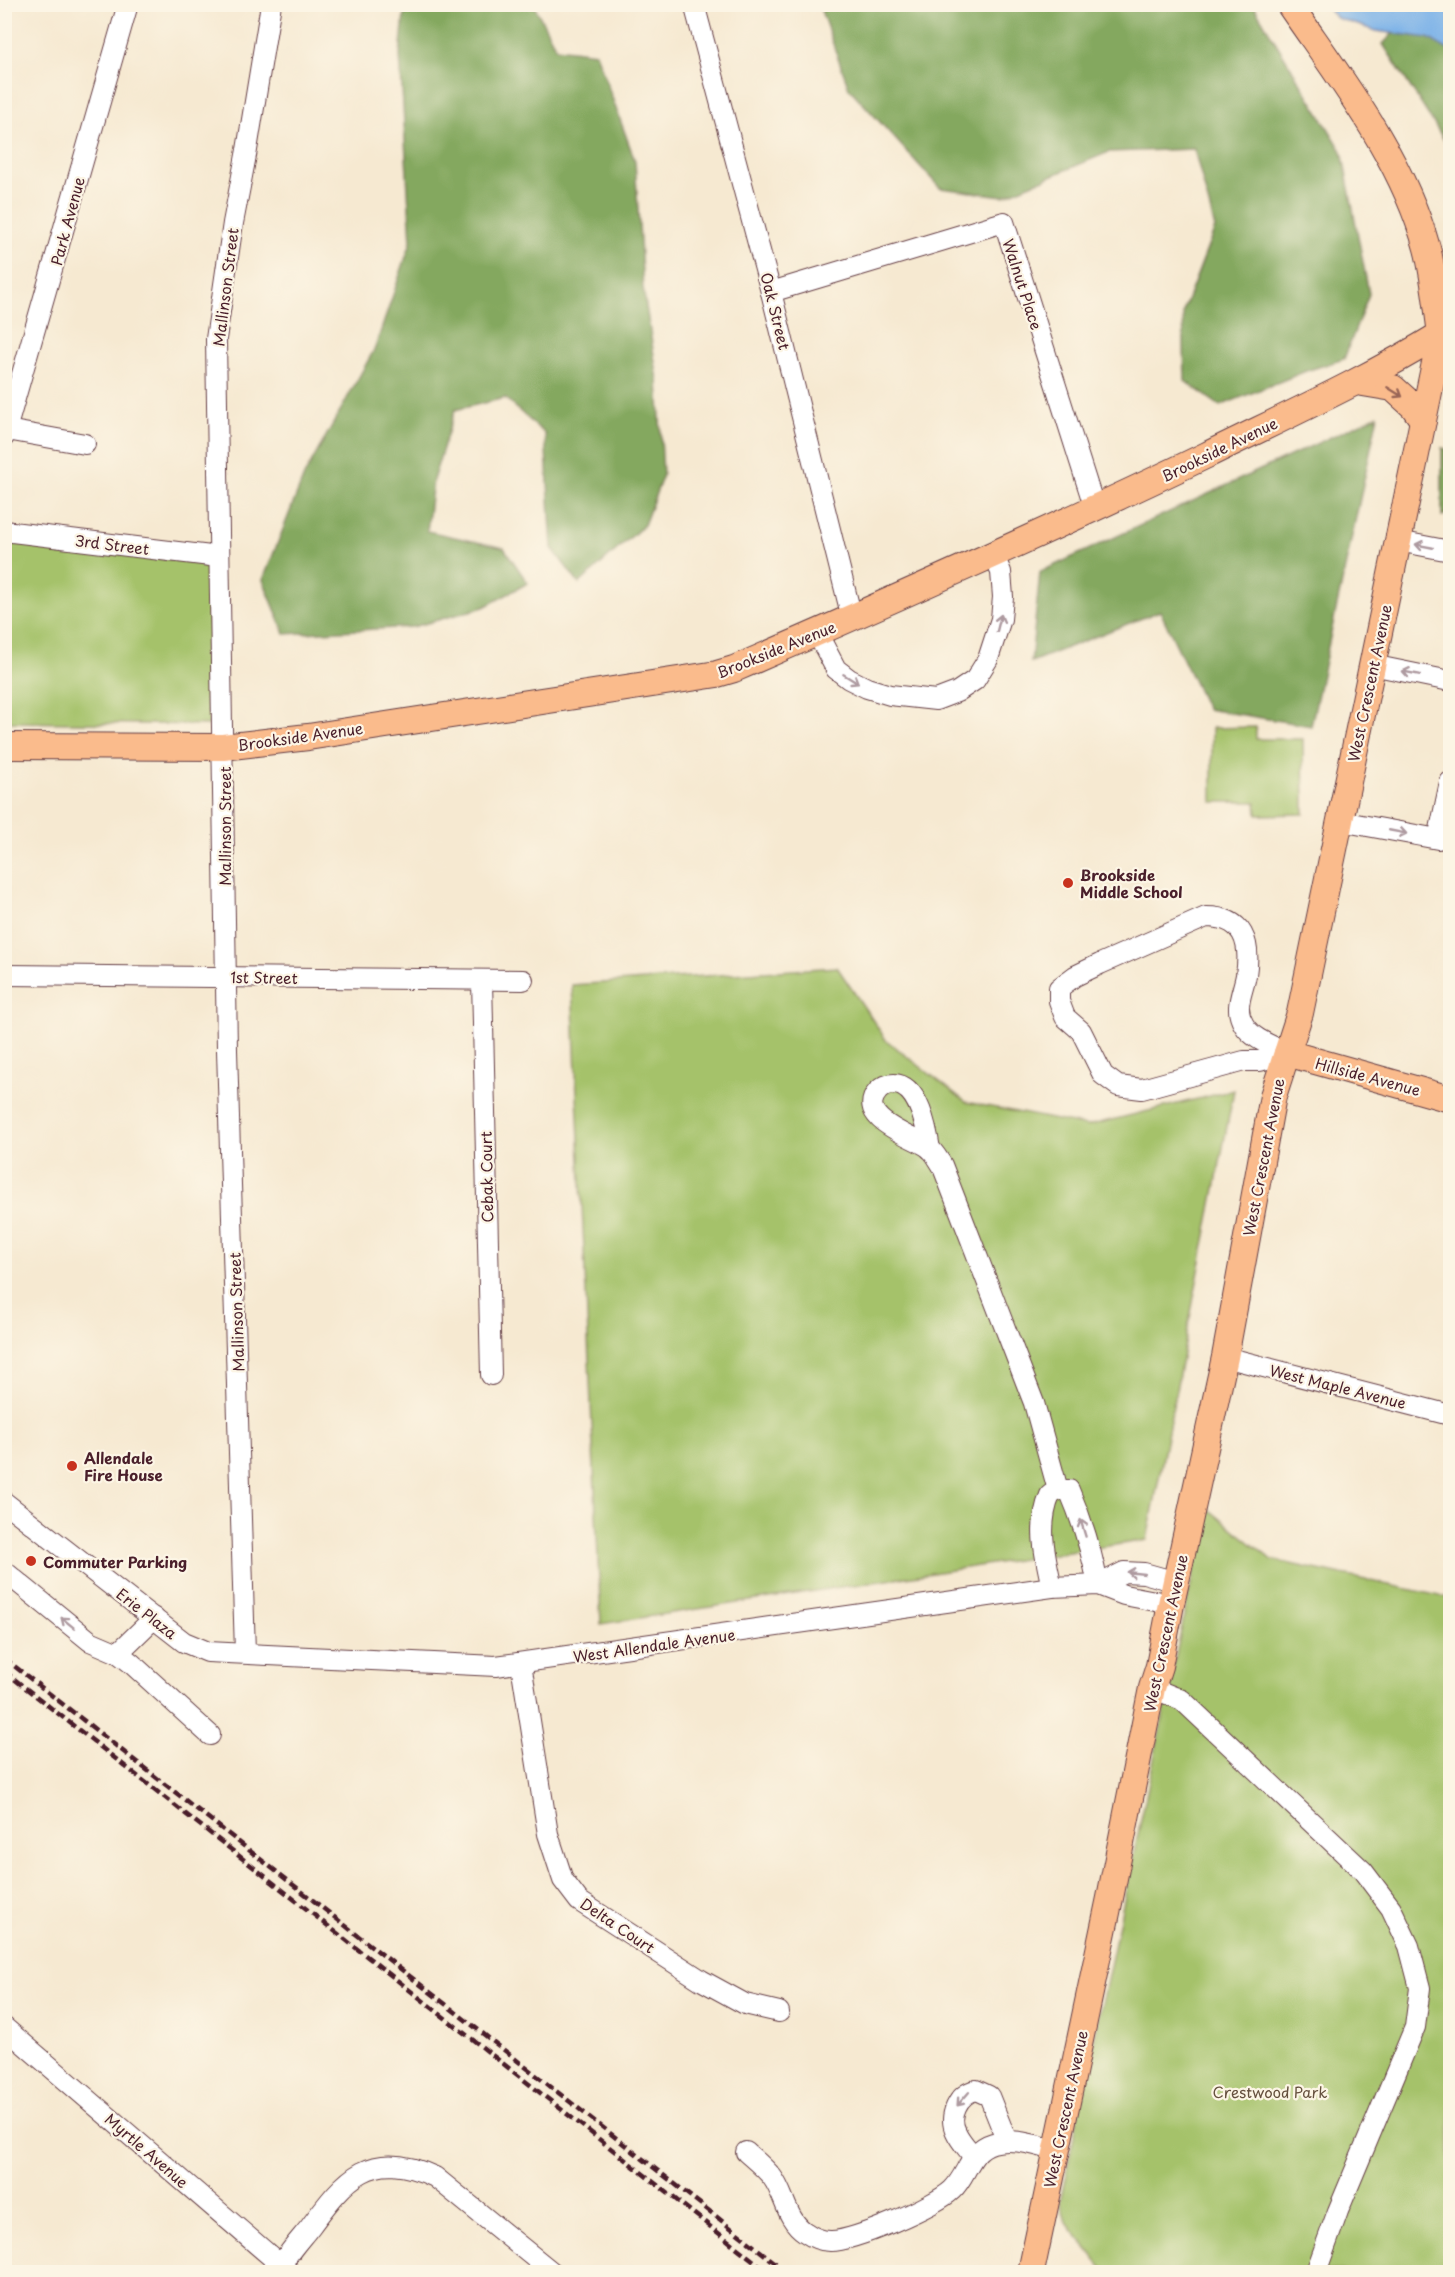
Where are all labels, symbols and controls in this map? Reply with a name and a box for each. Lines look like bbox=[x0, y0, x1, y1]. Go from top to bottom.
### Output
street label: Park Avenue bbox=[44, 174, 90, 268]
street label: Mallinson Street bbox=[206, 226, 244, 348]
street label: Walnut Place bbox=[997, 235, 1049, 333]
street label: Oak Street bbox=[755, 270, 797, 352]
one-way arrow bbox=[1386, 387, 1403, 399]
street label: Brookside Avenue bbox=[1157, 411, 1281, 487]
street label: 3rd Street bbox=[74, 528, 150, 560]
one-way arrow bbox=[1415, 540, 1435, 551]
street label: West Crescent Avenue bbox=[1341, 602, 1397, 764]
one-way arrow bbox=[994, 614, 1006, 633]
street label: Brookside Avenue bbox=[713, 615, 839, 683]
one-way arrow bbox=[1402, 667, 1422, 678]
one-way arrow bbox=[842, 673, 859, 685]
street label: Brookside Avenue bbox=[236, 716, 364, 756]
street label: Mallinson Street bbox=[213, 766, 236, 886]
one-way arrow bbox=[1387, 827, 1407, 838]
place label: Brookside Middle School bbox=[1080, 863, 1183, 903]
marker: Brookside Middle School bbox=[1061, 876, 1075, 890]
street label: 1st Street bbox=[230, 965, 298, 989]
street label: Hillside Avenue bbox=[1313, 1051, 1423, 1101]
street label: West Crescent Avenue bbox=[1236, 1076, 1290, 1238]
street label: Cebak Court bbox=[474, 1131, 498, 1223]
street label: Mallinson Street bbox=[222, 1252, 250, 1372]
street label: West Maple Avenue bbox=[1267, 1358, 1409, 1414]
place label: Allendale Fire House bbox=[84, 1446, 163, 1486]
marker: Allendale Fire House bbox=[65, 1459, 79, 1473]
one-way arrow bbox=[1077, 1519, 1088, 1538]
place label: Commuter Parking bbox=[43, 1550, 187, 1573]
street label: West Crescent Avenue bbox=[1137, 1552, 1193, 1714]
marker: Commuter Parking bbox=[24, 1554, 38, 1568]
one-way arrow bbox=[1127, 1567, 1146, 1578]
street label: Erie Plaza bbox=[112, 1582, 183, 1644]
one-way arrow bbox=[61, 1616, 76, 1630]
street label: West Allendale Avenue bbox=[572, 1622, 736, 1668]
street label: Delta Court bbox=[576, 1892, 660, 1958]
street label: West Crescent Avenue bbox=[1037, 2028, 1093, 2190]
park label: Crestwood Park bbox=[1213, 2080, 1327, 2103]
one-way arrow bbox=[957, 2091, 970, 2107]
street label: Myrtle Avenue bbox=[100, 2107, 194, 2193]

